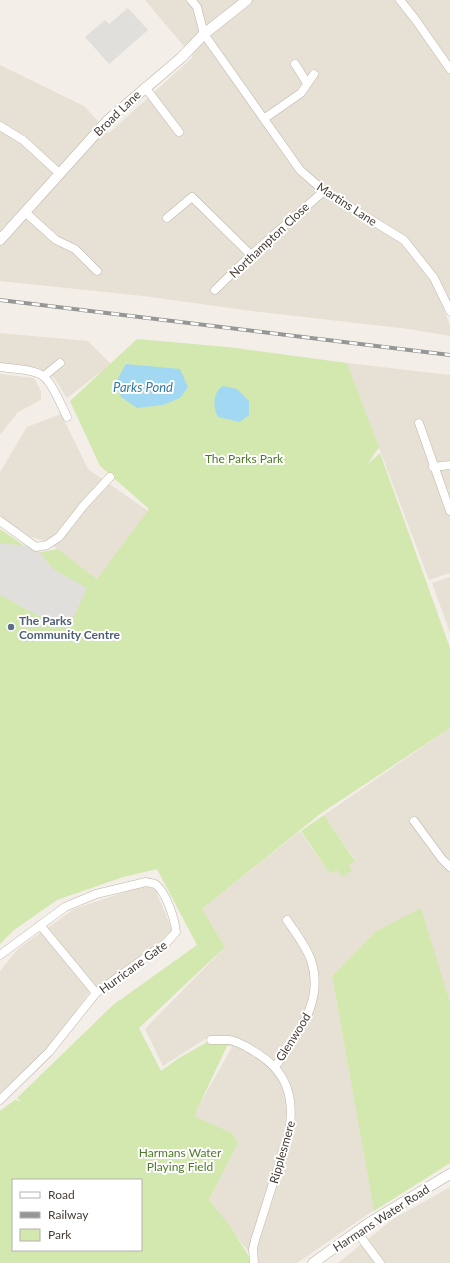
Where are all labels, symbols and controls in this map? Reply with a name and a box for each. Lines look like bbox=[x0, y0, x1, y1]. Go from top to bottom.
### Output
street label: Broad Lane bbox=[90, 87, 144, 139]
street label: Martins Lane bbox=[314, 179, 380, 229]
street label: Northampton Close bbox=[226, 199, 312, 281]
water label: Parks Pond bbox=[113, 379, 173, 395]
park label: The Parks Park bbox=[205, 451, 284, 466]
place label: The Parks Community Centre bbox=[19, 613, 120, 642]
marker: The Parks Community Centre bbox=[6, 622, 16, 632]
street label: Hurricane Gate bbox=[96, 937, 170, 997]
street label: Glenwood bbox=[272, 1010, 314, 1064]
street label: Ripplesmere bbox=[266, 1119, 298, 1185]
park label: Harmans Water Playing Field bbox=[139, 1145, 222, 1174]
legend bbox=[12, 1179, 142, 1251]
street label: Harmans Water Road bbox=[330, 1181, 432, 1255]
text: Road bbox=[48, 1187, 75, 1202]
text: Railway bbox=[48, 1207, 89, 1222]
text: Park bbox=[48, 1227, 72, 1242]

